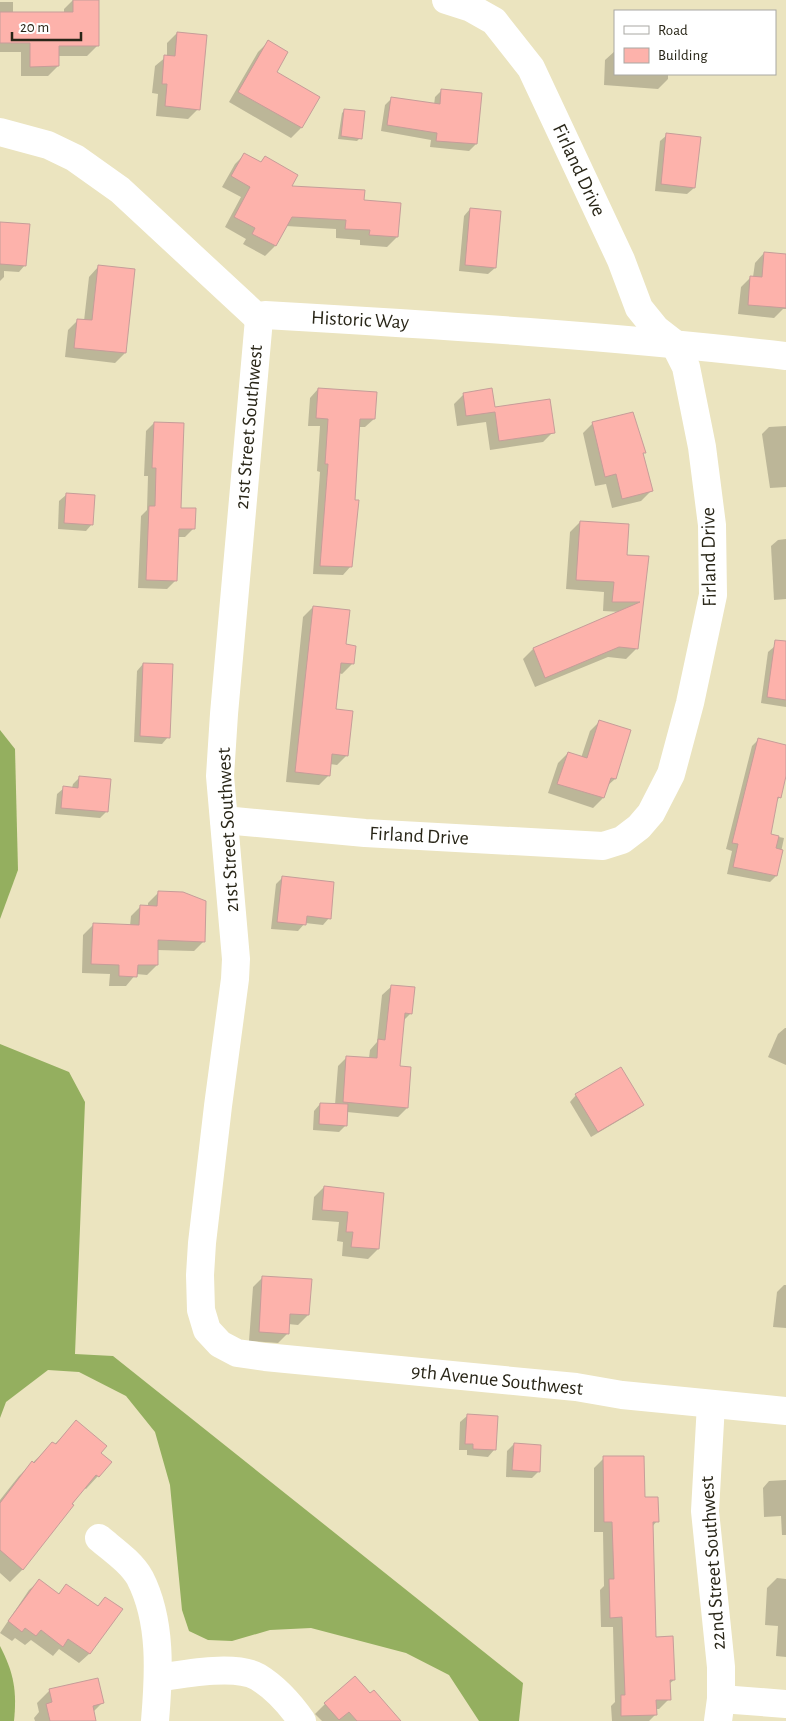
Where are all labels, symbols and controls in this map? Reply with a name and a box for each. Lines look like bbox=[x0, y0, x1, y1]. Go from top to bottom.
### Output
scale bar bbox=[12, 10, 81, 42]
legend bbox=[614, 10, 776, 75]
text: 20 m bbox=[20, 20, 49, 35]
text: Road bbox=[658, 23, 688, 38]
text: Building bbox=[658, 48, 708, 63]
street label: Firland Drive bbox=[549, 121, 609, 219]
street label: Historic Way bbox=[310, 307, 410, 333]
street label: 21st Street Southwest bbox=[232, 343, 266, 510]
street label: Firland Drive bbox=[698, 507, 720, 607]
street label: 21st Street Southwest bbox=[214, 746, 242, 913]
street label: Firland Drive bbox=[369, 823, 469, 849]
street label: 9th Avenue Southwest bbox=[410, 1361, 585, 1399]
street label: 22nd Street Southwest bbox=[697, 1475, 729, 1651]

